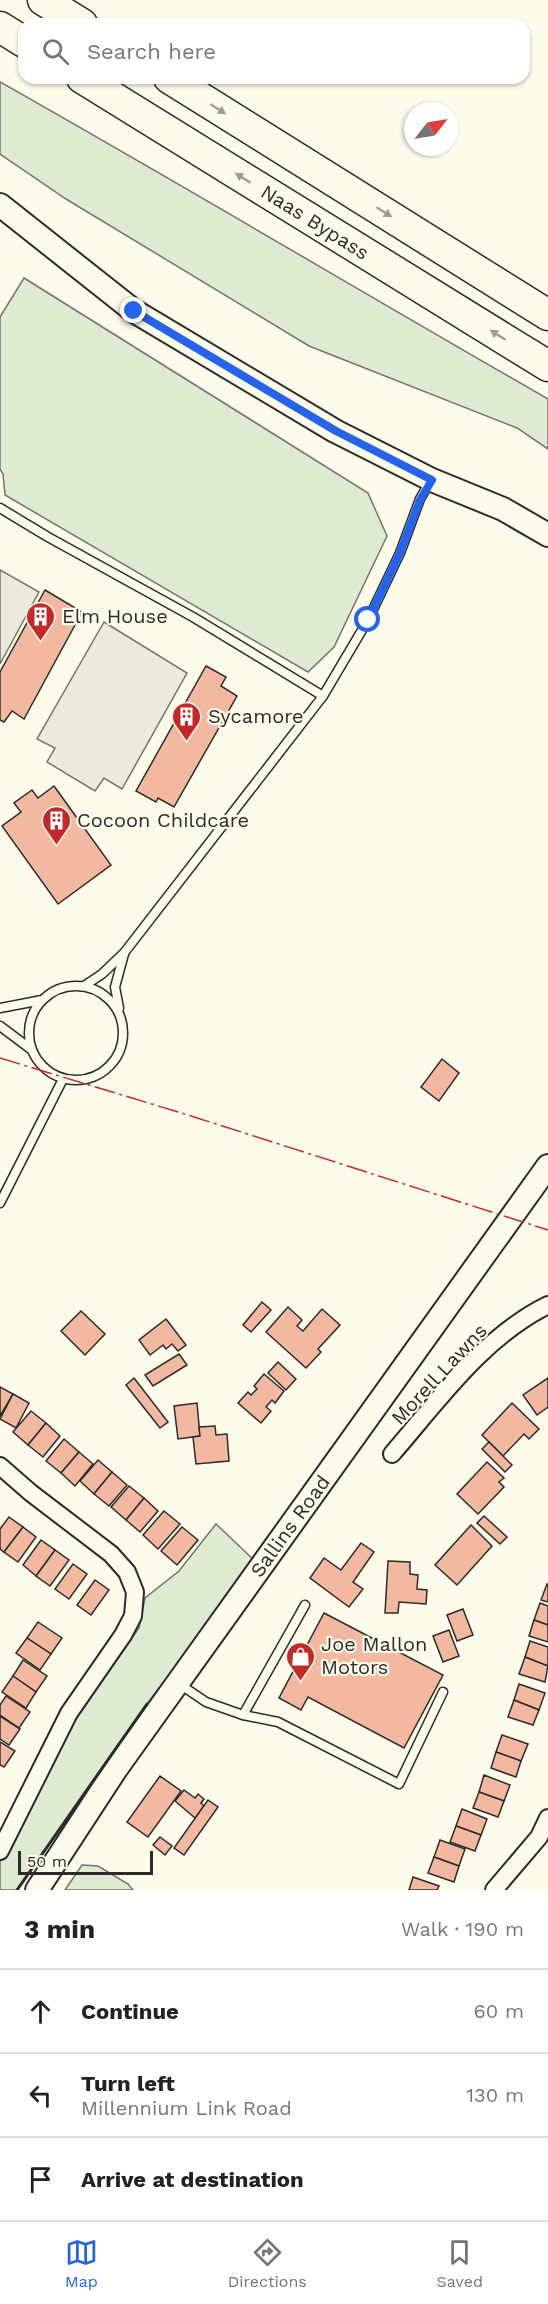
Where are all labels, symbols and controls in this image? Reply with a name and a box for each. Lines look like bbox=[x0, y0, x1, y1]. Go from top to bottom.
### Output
search box bbox=[18, 18, 530, 84]
icon: search bbox=[39, 35, 72, 68]
text: Search here bbox=[87, 39, 216, 64]
north arrow bbox=[404, 102, 458, 156]
one-way arrow bbox=[210, 103, 226, 114]
one-way arrow bbox=[235, 172, 251, 183]
street label: Naas Bypass bbox=[257, 179, 373, 265]
one-way arrow bbox=[376, 207, 392, 218]
route end bbox=[120, 297, 146, 323]
one-way arrow bbox=[490, 330, 506, 341]
building icon: Elm House bbox=[25, 600, 57, 642]
place label: Elm House bbox=[62, 604, 168, 628]
route start bbox=[354, 606, 380, 632]
building icon: Sycamore bbox=[171, 700, 203, 742]
place label: Sycamore bbox=[208, 704, 304, 728]
building icon: Cocoon Childcare bbox=[40, 804, 72, 846]
place label: Cocoon Childcare bbox=[77, 808, 249, 832]
street label: Morell Lawns bbox=[386, 1319, 492, 1429]
street label: Sallins Road bbox=[245, 1470, 335, 1582]
place label: Joe Mallon Motors bbox=[321, 1632, 427, 1679]
shop icon: Joe Mallon Motors bbox=[284, 1640, 316, 1682]
scale bar bbox=[18, 1848, 153, 1876]
text: 50 m bbox=[27, 1852, 67, 1871]
text: 3 min bbox=[24, 1914, 95, 1944]
text: Walk · 190 m bbox=[401, 1917, 524, 1941]
icon: ahead bbox=[24, 1995, 57, 2028]
text: Continue bbox=[81, 1999, 179, 2024]
text: 60 m bbox=[474, 1999, 524, 2023]
text: Turn left bbox=[81, 2071, 175, 2096]
icon: left bbox=[24, 2079, 57, 2112]
text: 130 m bbox=[466, 2083, 524, 2107]
text: Millennium Link Road bbox=[81, 2096, 292, 2120]
icon: arrive bbox=[24, 2163, 57, 2196]
text: Arrive at destination bbox=[81, 2167, 304, 2192]
tab: Map bbox=[65, 2236, 98, 2291]
tab: Directions bbox=[228, 2236, 307, 2291]
tab: Saved bbox=[437, 2236, 483, 2291]

